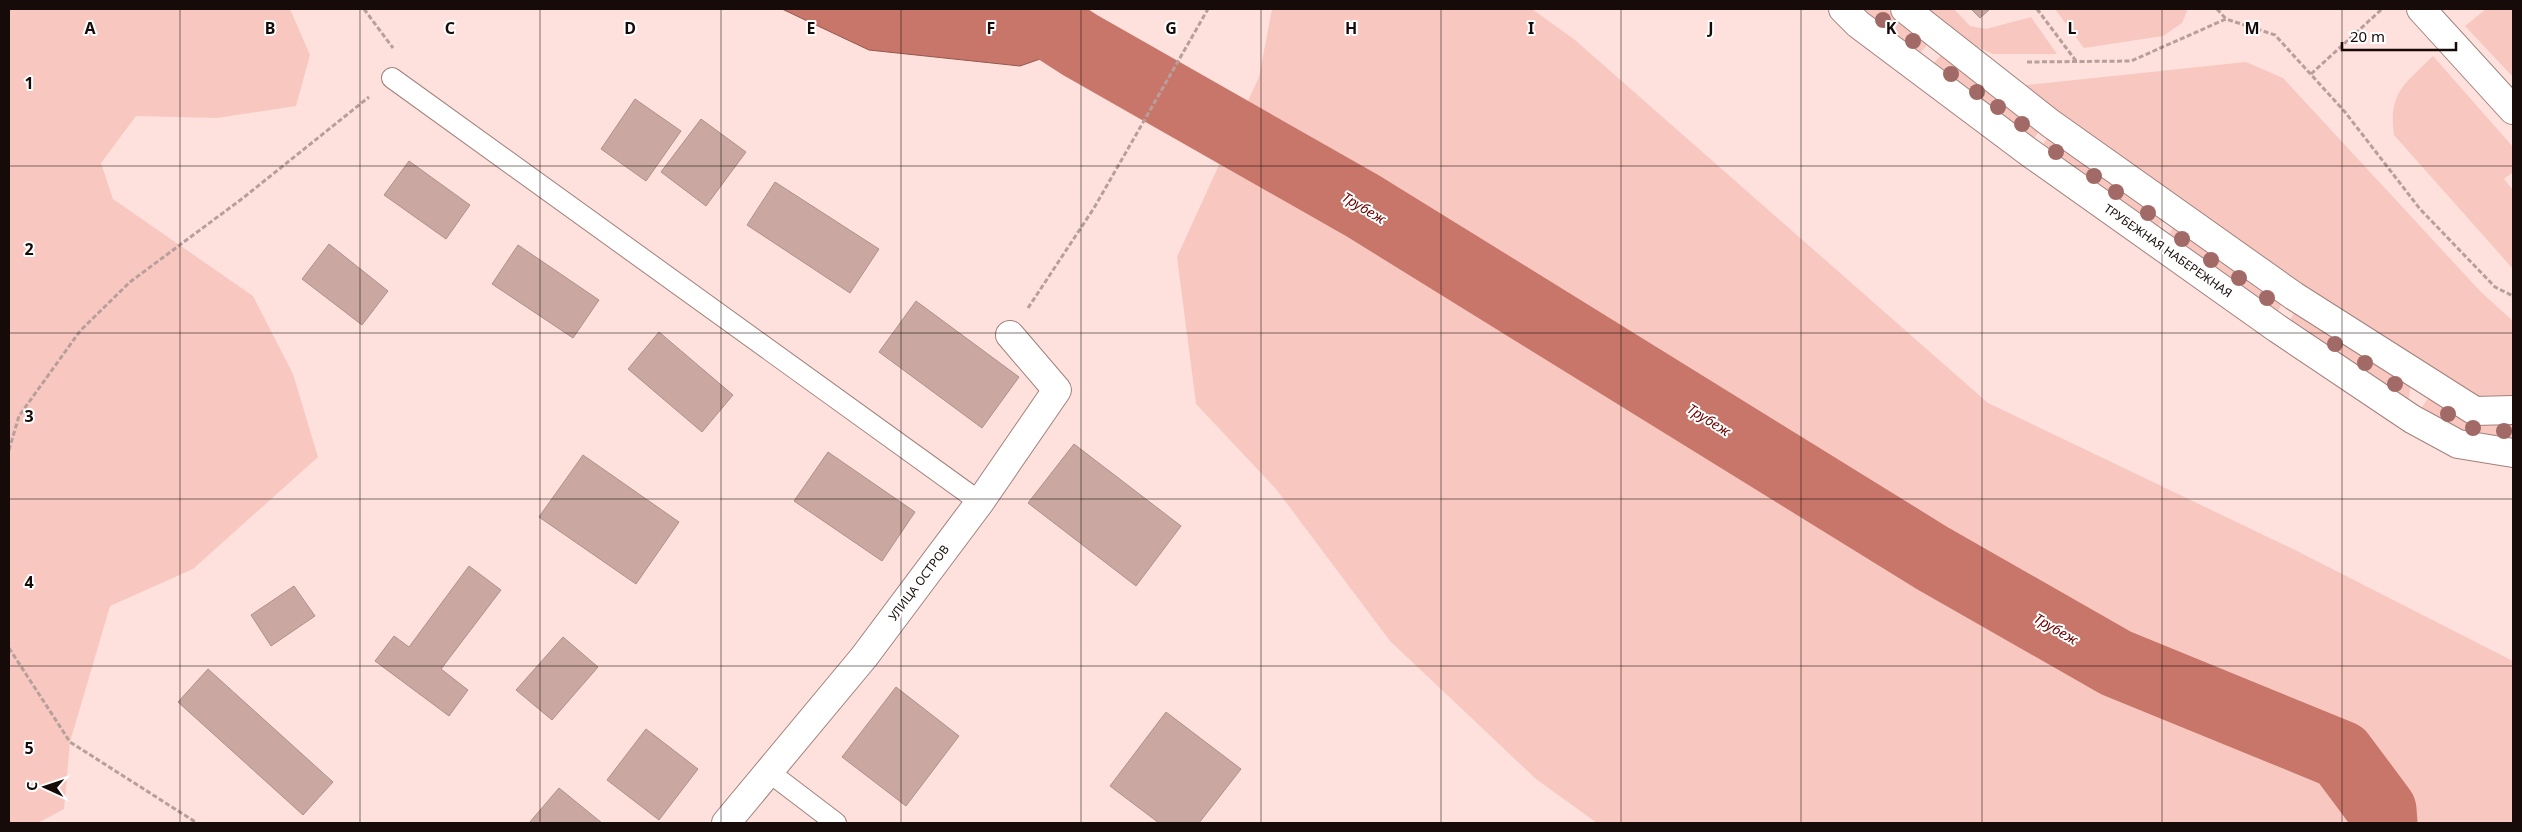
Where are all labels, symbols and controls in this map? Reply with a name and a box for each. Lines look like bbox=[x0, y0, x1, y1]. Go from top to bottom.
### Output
text: A bbox=[84, 17, 96, 39]
text: B bbox=[265, 17, 275, 39]
text: C bbox=[445, 17, 455, 39]
text: D bbox=[624, 17, 636, 39]
text: E bbox=[807, 17, 816, 39]
text: F bbox=[987, 17, 995, 39]
text: G bbox=[1165, 17, 1177, 39]
text: H bbox=[1345, 17, 1357, 39]
text: I bbox=[1528, 17, 1534, 39]
text: J bbox=[1706, 17, 1714, 39]
text: K bbox=[1886, 17, 1897, 39]
text: L bbox=[2068, 17, 2077, 39]
text: M bbox=[2244, 17, 2260, 39]
scale bar bbox=[2342, 20, 2456, 52]
text: 20 m bbox=[2350, 26, 2385, 46]
text: 1 bbox=[24, 72, 34, 94]
water label: Трубеж bbox=[1339, 187, 1390, 228]
street label: ТРУБЕЖНАЯ НАБЕРЕЖНАЯ bbox=[2101, 200, 2236, 301]
text: 2 bbox=[24, 238, 34, 260]
water label: Трубеж bbox=[1684, 399, 1735, 441]
text: 3 bbox=[24, 405, 34, 427]
street label: УЛИЦА ОСТРОВ bbox=[884, 541, 953, 624]
text: 4 bbox=[24, 571, 34, 593]
water label: Трубеж bbox=[2031, 608, 2082, 649]
text: 5 bbox=[24, 737, 34, 759]
north arrow bbox=[20, 762, 70, 812]
text: С bbox=[22, 781, 41, 791]

